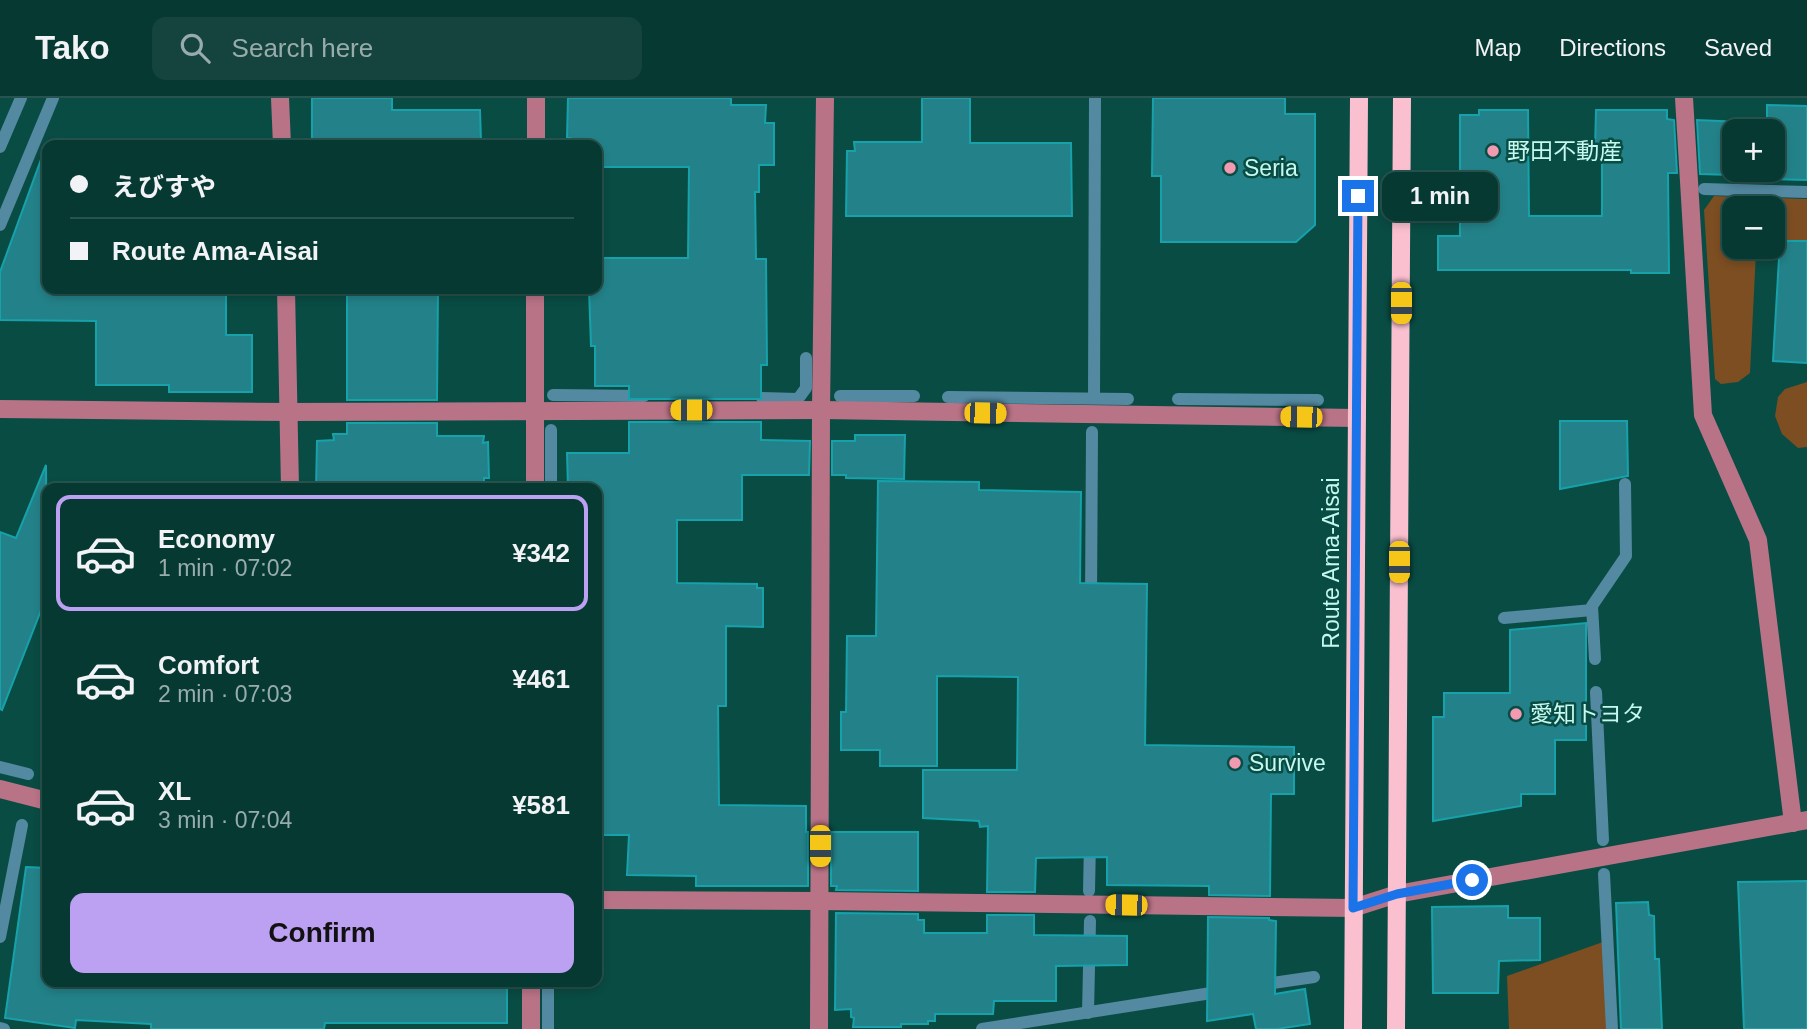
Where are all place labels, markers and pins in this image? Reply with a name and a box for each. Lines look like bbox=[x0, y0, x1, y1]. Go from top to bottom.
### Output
place label: 野田不動産 bbox=[1507, 138, 1622, 164]
marker: 野田不動産 bbox=[1485, 143, 1501, 159]
place label: Seria bbox=[1244, 155, 1298, 181]
marker: Seria bbox=[1222, 160, 1238, 176]
place label: 愛知トヨタ bbox=[1530, 701, 1645, 727]
marker: 愛知トヨタ bbox=[1508, 706, 1524, 722]
place label: Survive bbox=[1249, 750, 1326, 776]
marker: Survive bbox=[1227, 755, 1243, 771]

